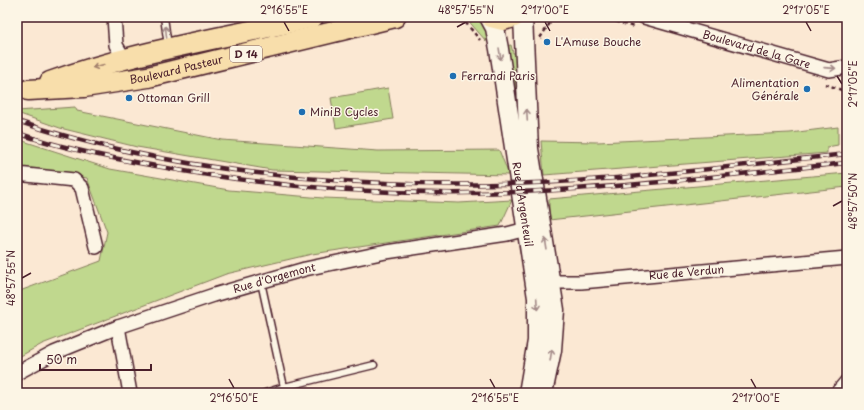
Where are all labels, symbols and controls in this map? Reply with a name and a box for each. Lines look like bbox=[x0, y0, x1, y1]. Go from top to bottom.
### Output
text: 2°16'55"E bbox=[260, 2, 308, 17]
text: 48°57'55"N bbox=[438, 2, 494, 17]
text: 2°17'00"E bbox=[521, 2, 569, 17]
text: 2°17'05"E bbox=[782, 2, 830, 17]
street label: Boulevard de la Gare bbox=[701, 25, 813, 72]
one-way arrow bbox=[162, 26, 170, 39]
place label: L'Amuse Bouche bbox=[555, 33, 641, 50]
marker: L'Amuse Bouche bbox=[542, 37, 552, 47]
road number: D 14 bbox=[230, 46, 262, 62]
one-way arrow bbox=[496, 47, 504, 60]
street label: Boulevard Pasteur bbox=[128, 50, 226, 88]
text: 2°17'05"E bbox=[845, 60, 860, 108]
one-way arrow bbox=[92, 63, 105, 70]
one-way arrow bbox=[823, 65, 836, 72]
place label: Ferrandi Paris bbox=[461, 67, 535, 84]
marker: Ferrandi Paris bbox=[448, 71, 458, 81]
place label: Alimentation Générale bbox=[731, 74, 799, 104]
marker: Alimentation Générale bbox=[802, 84, 812, 94]
place label: Ottoman Grill bbox=[137, 89, 210, 106]
marker: Ottoman Grill bbox=[124, 93, 134, 103]
place label: MiniB Cycles bbox=[310, 103, 378, 120]
marker: MiniB Cycles bbox=[297, 107, 307, 117]
one-way arrow bbox=[524, 109, 531, 122]
street label: Rue d'Argenteuil bbox=[508, 161, 538, 248]
text: 48°57'50"N bbox=[845, 172, 860, 229]
one-way arrow bbox=[541, 238, 549, 251]
text: 48°57'55"N bbox=[3, 250, 18, 306]
street label: Rue d'Orgemont bbox=[231, 258, 317, 297]
street label: Rue de Verdun bbox=[648, 260, 725, 284]
one-way arrow bbox=[533, 297, 541, 310]
scale bar bbox=[40, 346, 151, 372]
one-way arrow bbox=[547, 349, 555, 362]
text: 50 m bbox=[46, 350, 77, 368]
text: 2°16'50"E bbox=[210, 390, 258, 405]
text: 2°16'55"E bbox=[471, 390, 519, 405]
text: 2°17'00"E bbox=[732, 390, 780, 405]

